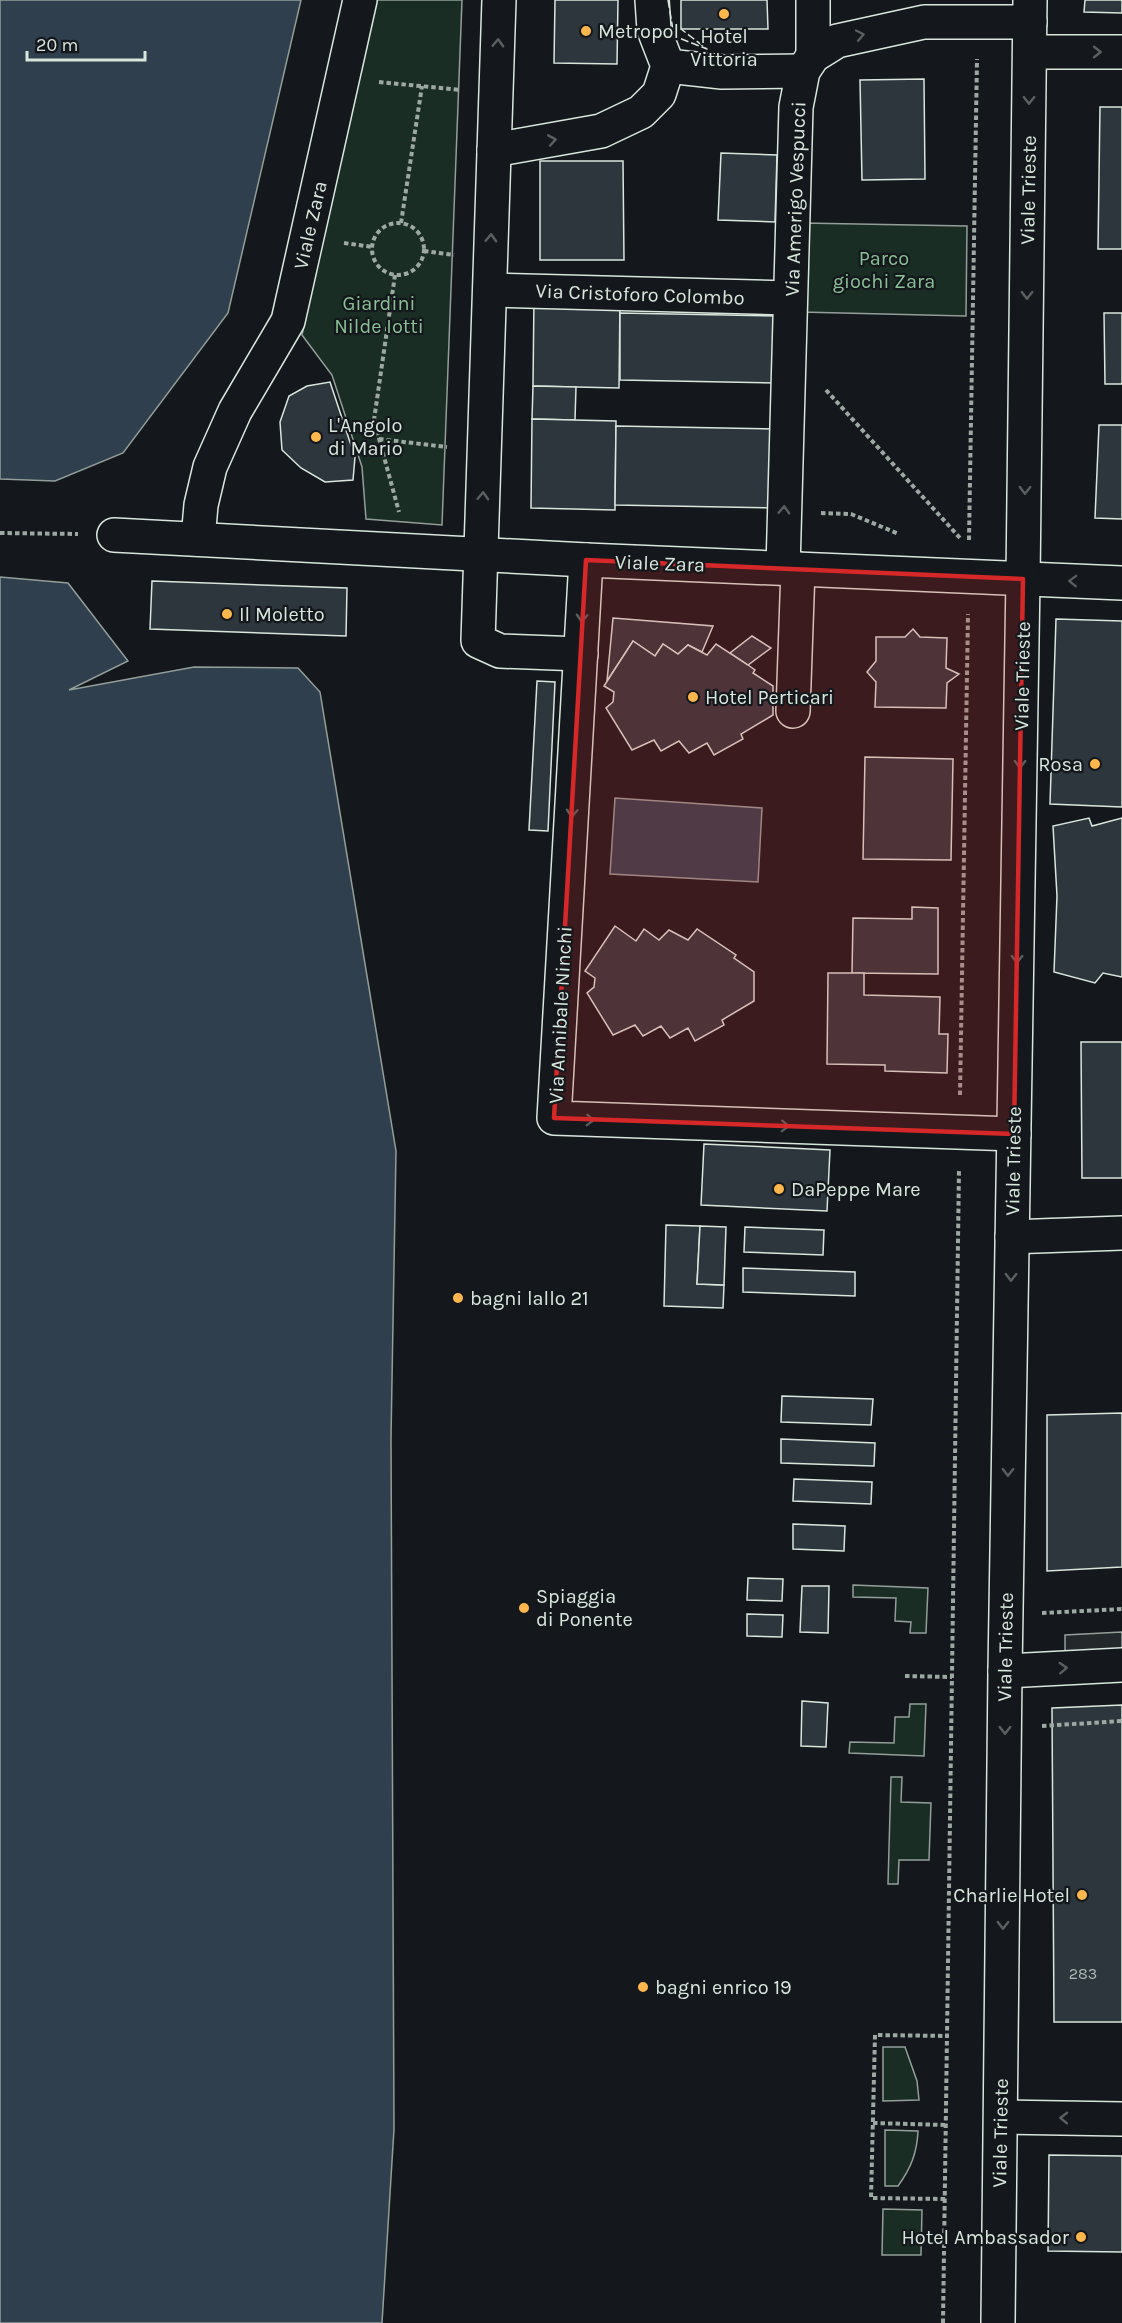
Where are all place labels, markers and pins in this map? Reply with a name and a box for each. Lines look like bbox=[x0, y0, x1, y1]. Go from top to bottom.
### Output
marker: Hotel Vittoria bbox=[717, 7, 731, 21]
place label: Metropol bbox=[598, 20, 679, 43]
marker: Metropol bbox=[579, 24, 593, 38]
place label: Hotel Vittoria bbox=[690, 25, 758, 71]
place label: L'Angolo di Mario bbox=[328, 414, 403, 460]
marker: L'Angolo di Mario bbox=[309, 430, 323, 444]
place label: Il Moletto bbox=[239, 603, 325, 626]
marker: Il Moletto bbox=[220, 607, 234, 621]
place label: Hotel Perticari bbox=[705, 686, 834, 709]
marker: Hotel Perticari bbox=[686, 690, 700, 704]
place label: Rosa bbox=[1038, 753, 1083, 776]
marker: Rosa bbox=[1088, 757, 1102, 771]
place label: DaPeppe Mare bbox=[791, 1178, 920, 1201]
marker: DaPeppe Mare bbox=[772, 1182, 786, 1196]
place label: bagni lallo 21 bbox=[470, 1287, 589, 1310]
marker: bagni lallo 21 bbox=[451, 1291, 465, 1305]
place label: Spiaggia di Ponente bbox=[536, 1585, 633, 1631]
marker: Spiaggia di Ponente bbox=[517, 1601, 531, 1615]
place label: Charlie Hotel bbox=[953, 1884, 1070, 1907]
marker: Charlie Hotel bbox=[1075, 1888, 1089, 1902]
place label: bagni enrico 19 bbox=[655, 1976, 792, 1999]
marker: bagni enrico 19 bbox=[636, 1980, 650, 1994]
place label: Hotel Ambassador bbox=[901, 2226, 1070, 2249]
marker: Hotel Ambassador bbox=[1074, 2230, 1088, 2244]

